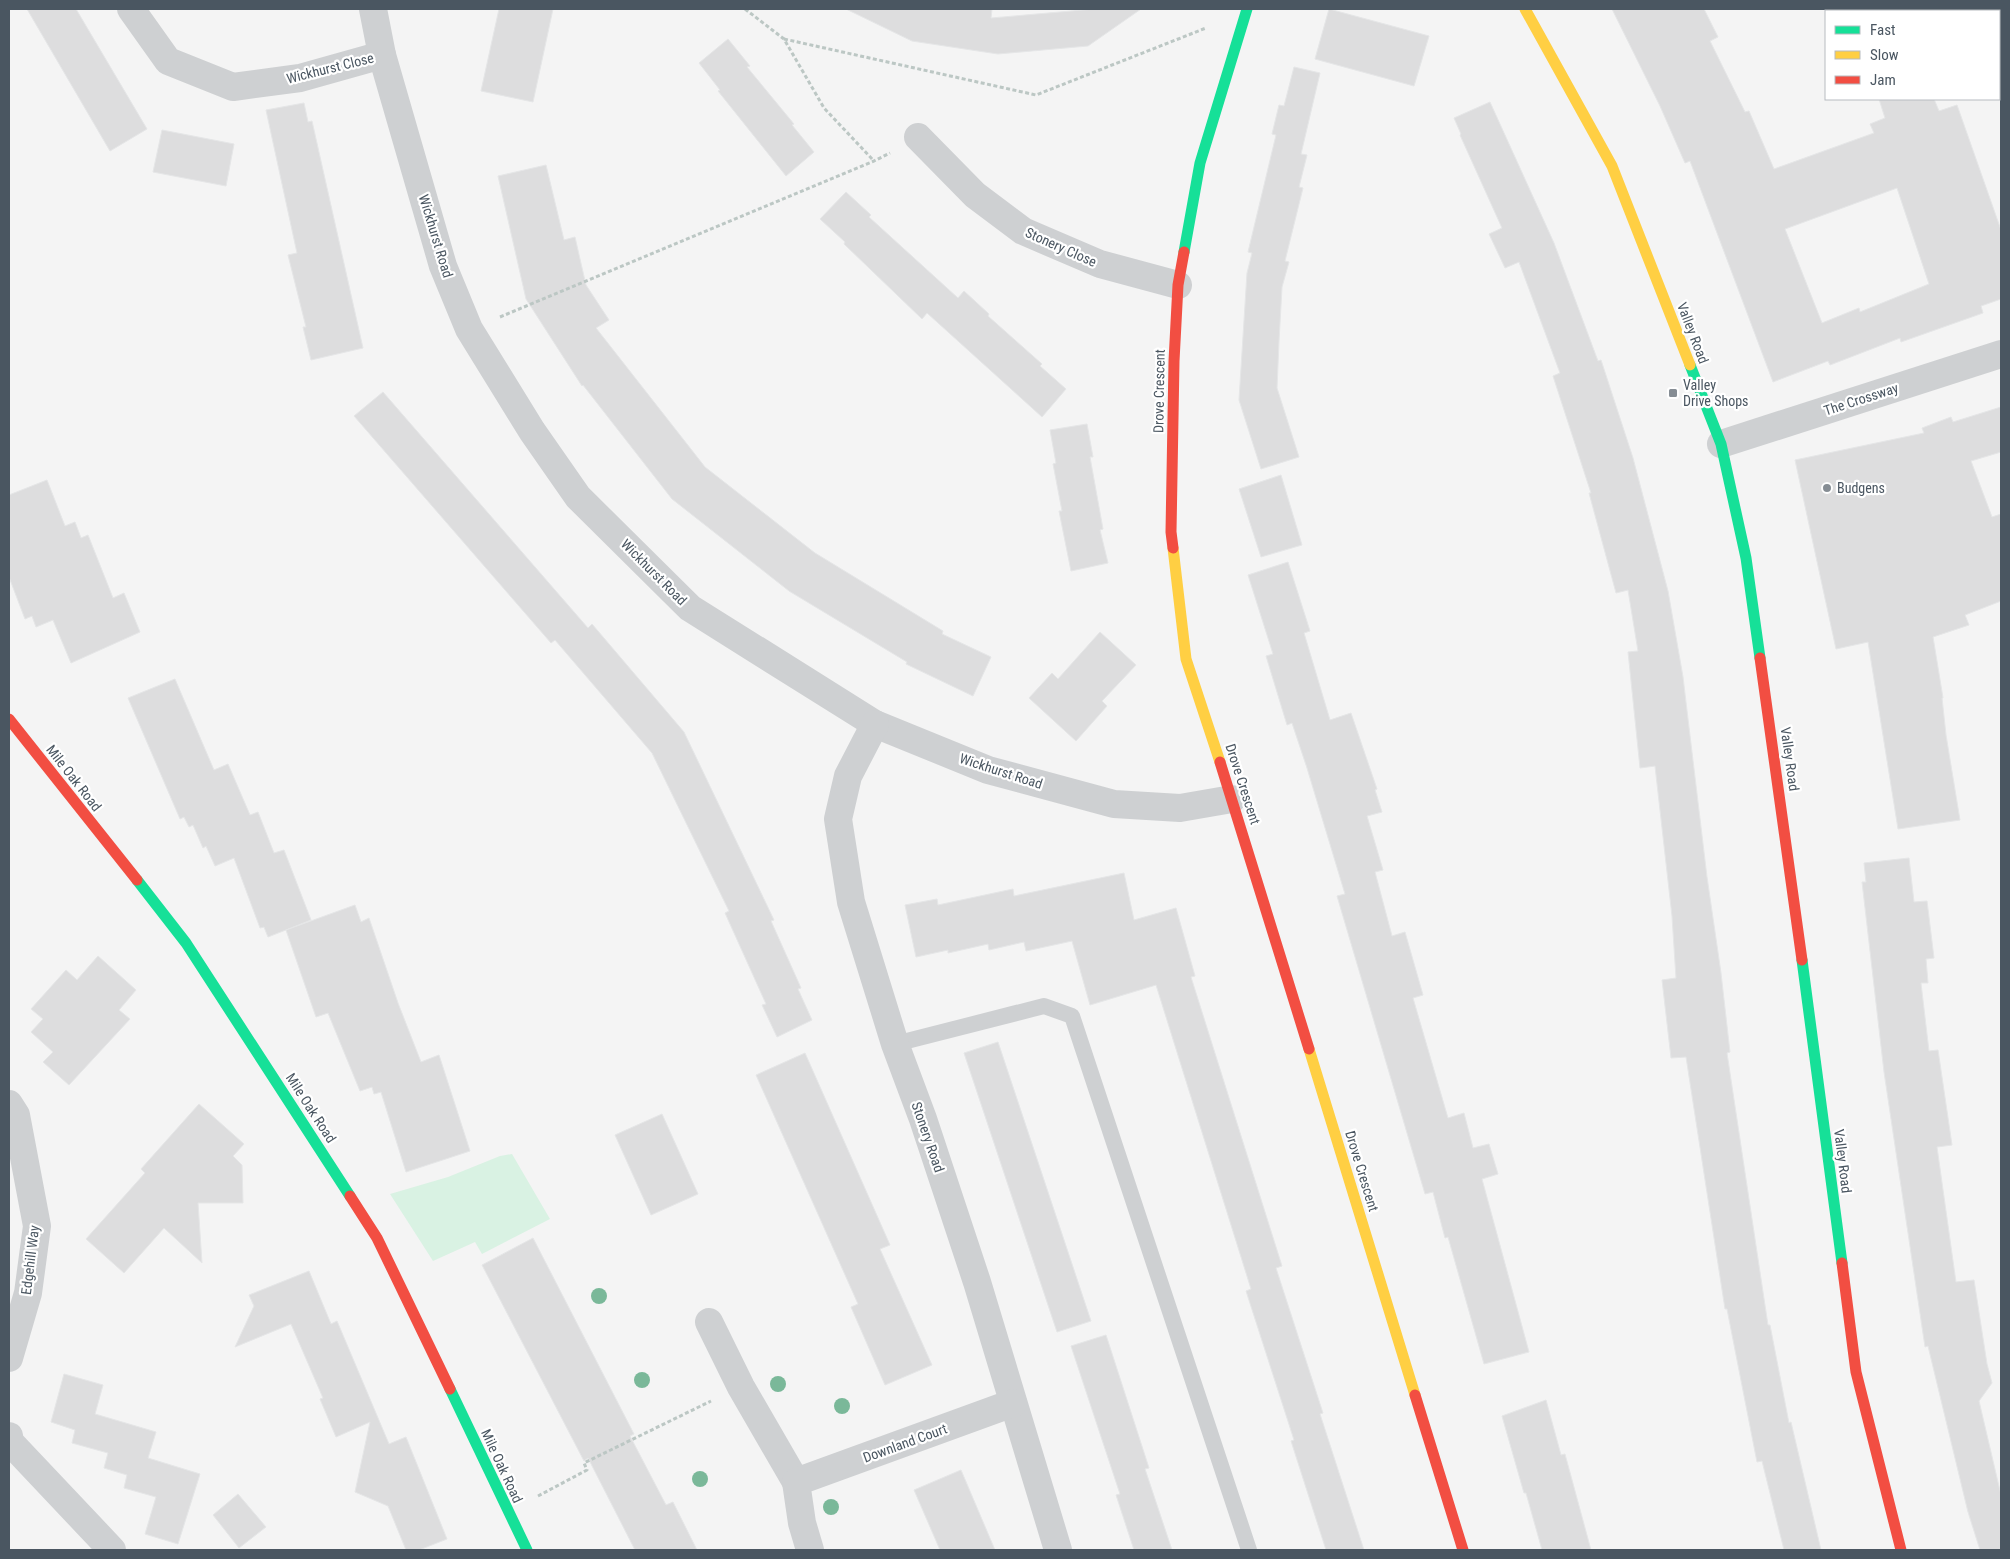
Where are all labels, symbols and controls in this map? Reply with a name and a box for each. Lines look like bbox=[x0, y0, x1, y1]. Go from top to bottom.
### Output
legend bbox=[1825, 10, 2000, 100]
text: Fast bbox=[1870, 21, 1895, 39]
text: Slow bbox=[1870, 46, 1899, 64]
street label: Wickhurst Close bbox=[285, 49, 376, 87]
text: Jam bbox=[1870, 71, 1896, 89]
street label: Wickhurst Road bbox=[416, 192, 456, 280]
street label: Stonery Close bbox=[1023, 224, 1099, 270]
street label: Valley Road bbox=[1674, 300, 1712, 366]
street label: Drove Crescent bbox=[1150, 349, 1168, 433]
place label: Valley Drive Shops bbox=[1683, 377, 1748, 409]
street label: The Crossway bbox=[1822, 379, 1900, 419]
marker: Valley Drive Shops bbox=[1667, 387, 1679, 399]
place label: Budgens bbox=[1837, 480, 1885, 496]
marker: Budgens bbox=[1821, 482, 1833, 494]
street label: Wickhurst Road bbox=[618, 536, 690, 608]
street label: Valley Road bbox=[1778, 726, 1802, 792]
street label: Mile Oak Road bbox=[43, 742, 105, 814]
street label: Drove Crescent bbox=[1222, 742, 1264, 826]
street label: Wickhurst Road bbox=[957, 750, 1045, 792]
street label: Mile Oak Road bbox=[283, 1070, 339, 1146]
street label: Stonery Road bbox=[909, 1100, 947, 1174]
street label: Valley Road bbox=[1831, 1128, 1855, 1194]
street label: Drove Crescent bbox=[1342, 1129, 1382, 1213]
street label: Edgehill Way bbox=[18, 1224, 42, 1296]
street label: Downland Court bbox=[861, 1420, 949, 1466]
street label: Mile Oak Road bbox=[478, 1427, 526, 1505]

